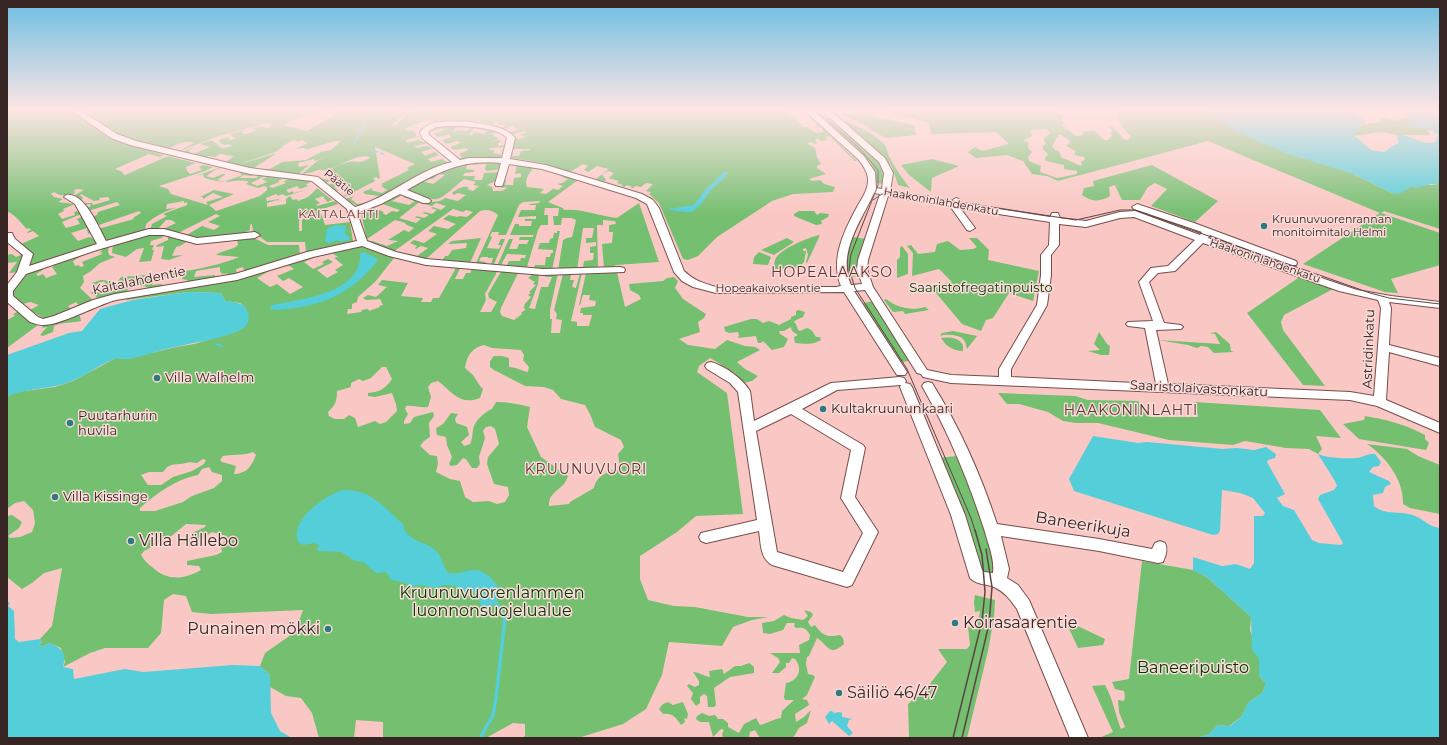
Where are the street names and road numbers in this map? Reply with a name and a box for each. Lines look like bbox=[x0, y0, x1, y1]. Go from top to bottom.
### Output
street label: Päätie bbox=[321, 167, 357, 199]
street label: Haakoninlahdenkatu bbox=[883, 185, 999, 219]
street label: Haakoninlahdenkatu bbox=[1208, 236, 1322, 286]
street label: Kaitalahdentie bbox=[91, 264, 187, 298]
street label: Hopeakaivoksentie bbox=[716, 282, 820, 296]
street label: Astridinkatu bbox=[1360, 309, 1378, 389]
street label: Saaristolaivastonkatu bbox=[1130, 378, 1268, 400]
street label: Baneerikuja bbox=[1034, 508, 1132, 542]

